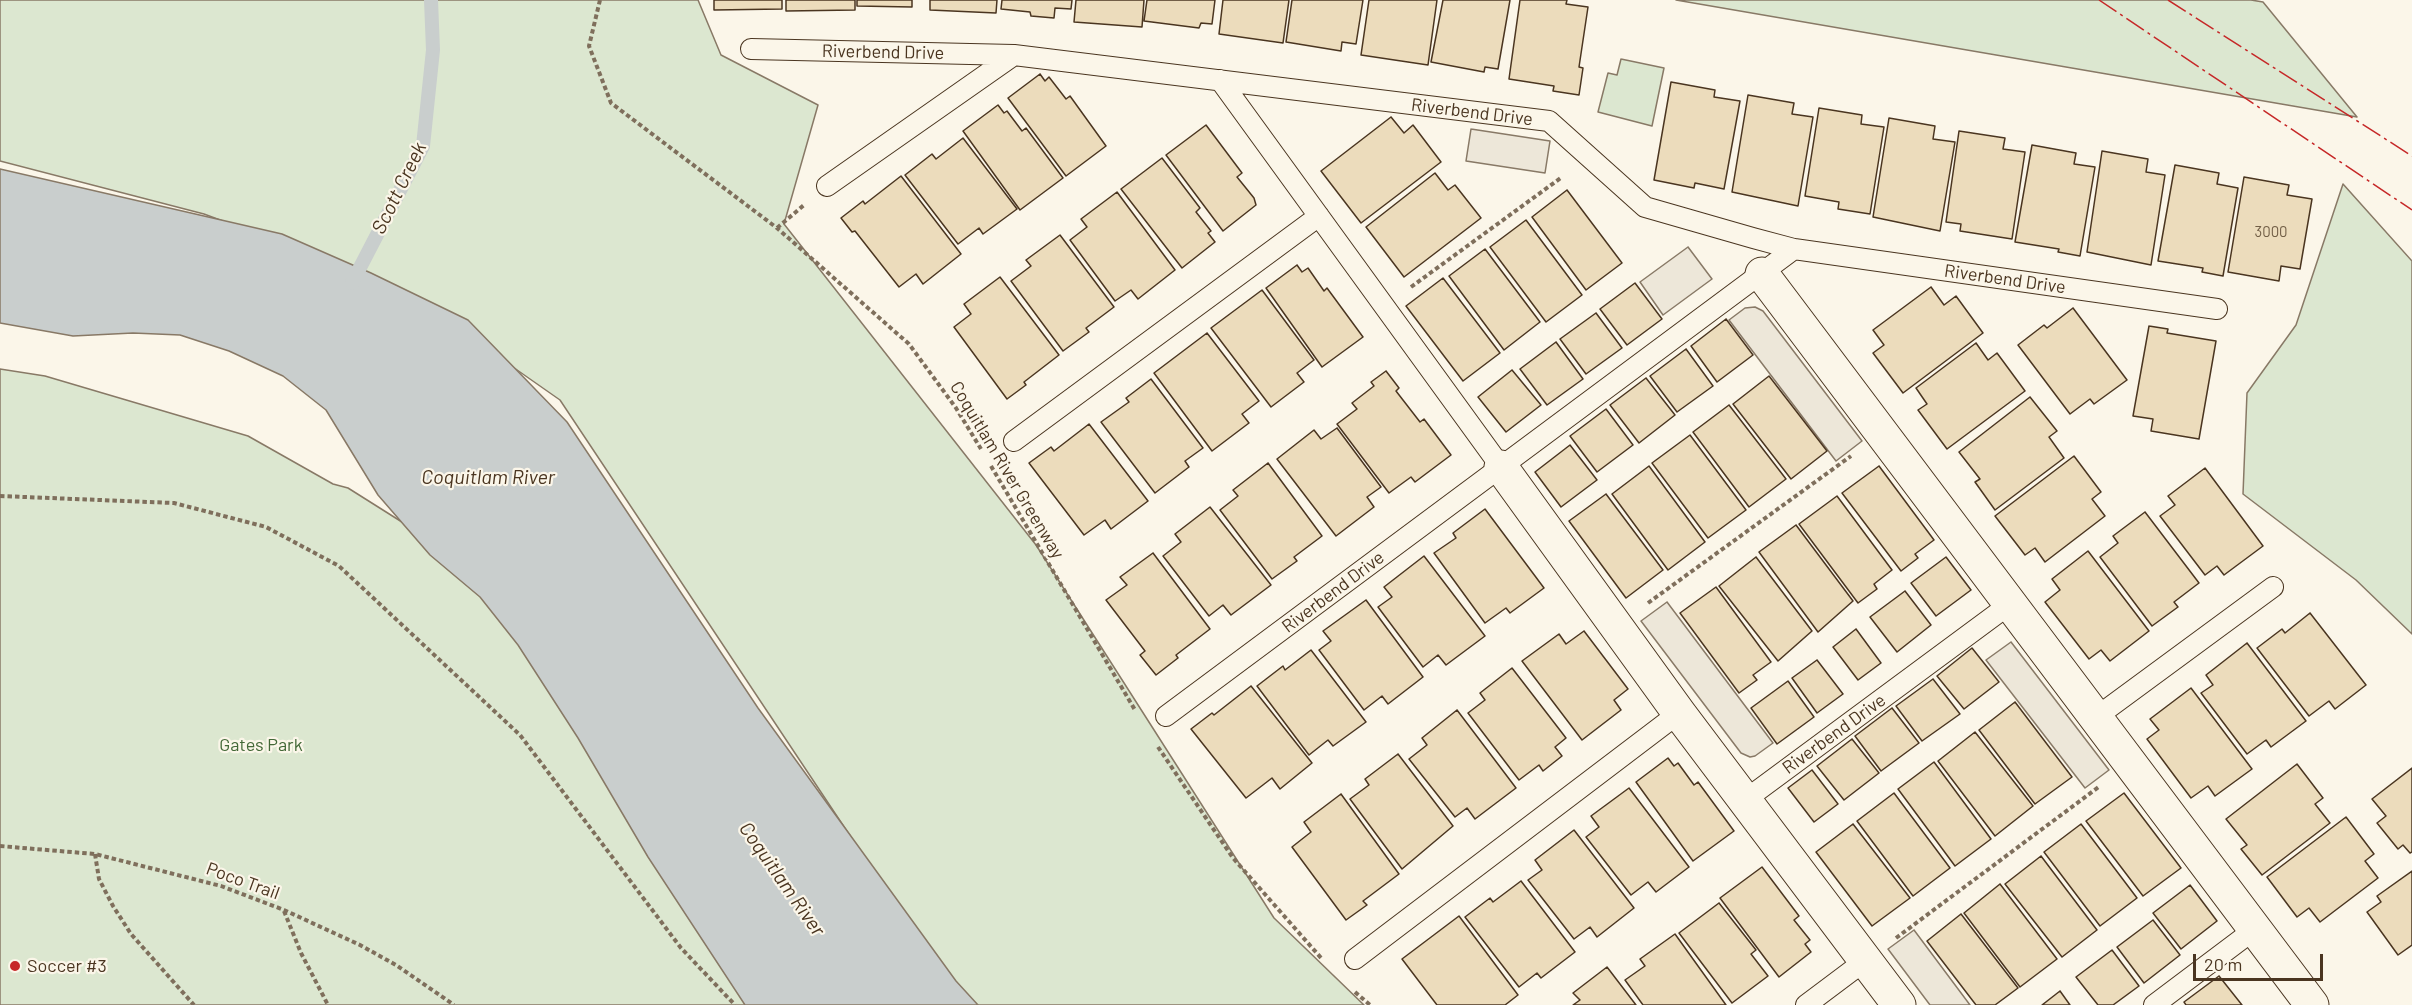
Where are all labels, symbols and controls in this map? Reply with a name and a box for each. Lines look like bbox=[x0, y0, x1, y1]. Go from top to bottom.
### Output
street label: Riverbend Drive bbox=[822, 40, 944, 64]
street label: Riverbend Drive bbox=[1410, 94, 1534, 130]
water label: Scott Creek bbox=[367, 138, 431, 238]
house number: 3000 bbox=[2254, 223, 2288, 241]
street label: Riverbend Drive bbox=[1943, 260, 2067, 298]
street label: Coquitlam River Greenway bbox=[945, 377, 1069, 563]
water label: Coquitlam River bbox=[421, 465, 555, 489]
street label: Riverbend Drive bbox=[1278, 547, 1388, 637]
street label: Riverbend Drive bbox=[1778, 689, 1890, 779]
park label: Gates Park bbox=[219, 734, 303, 756]
water label: Coquitlam River bbox=[734, 817, 830, 941]
street label: Poco Trail bbox=[203, 858, 283, 904]
scale bar bbox=[2196, 942, 2326, 980]
text: 20 m bbox=[2204, 953, 2242, 975]
place label: Soccer #3 bbox=[27, 955, 107, 977]
marker: Soccer #3 bbox=[8, 959, 22, 973]

